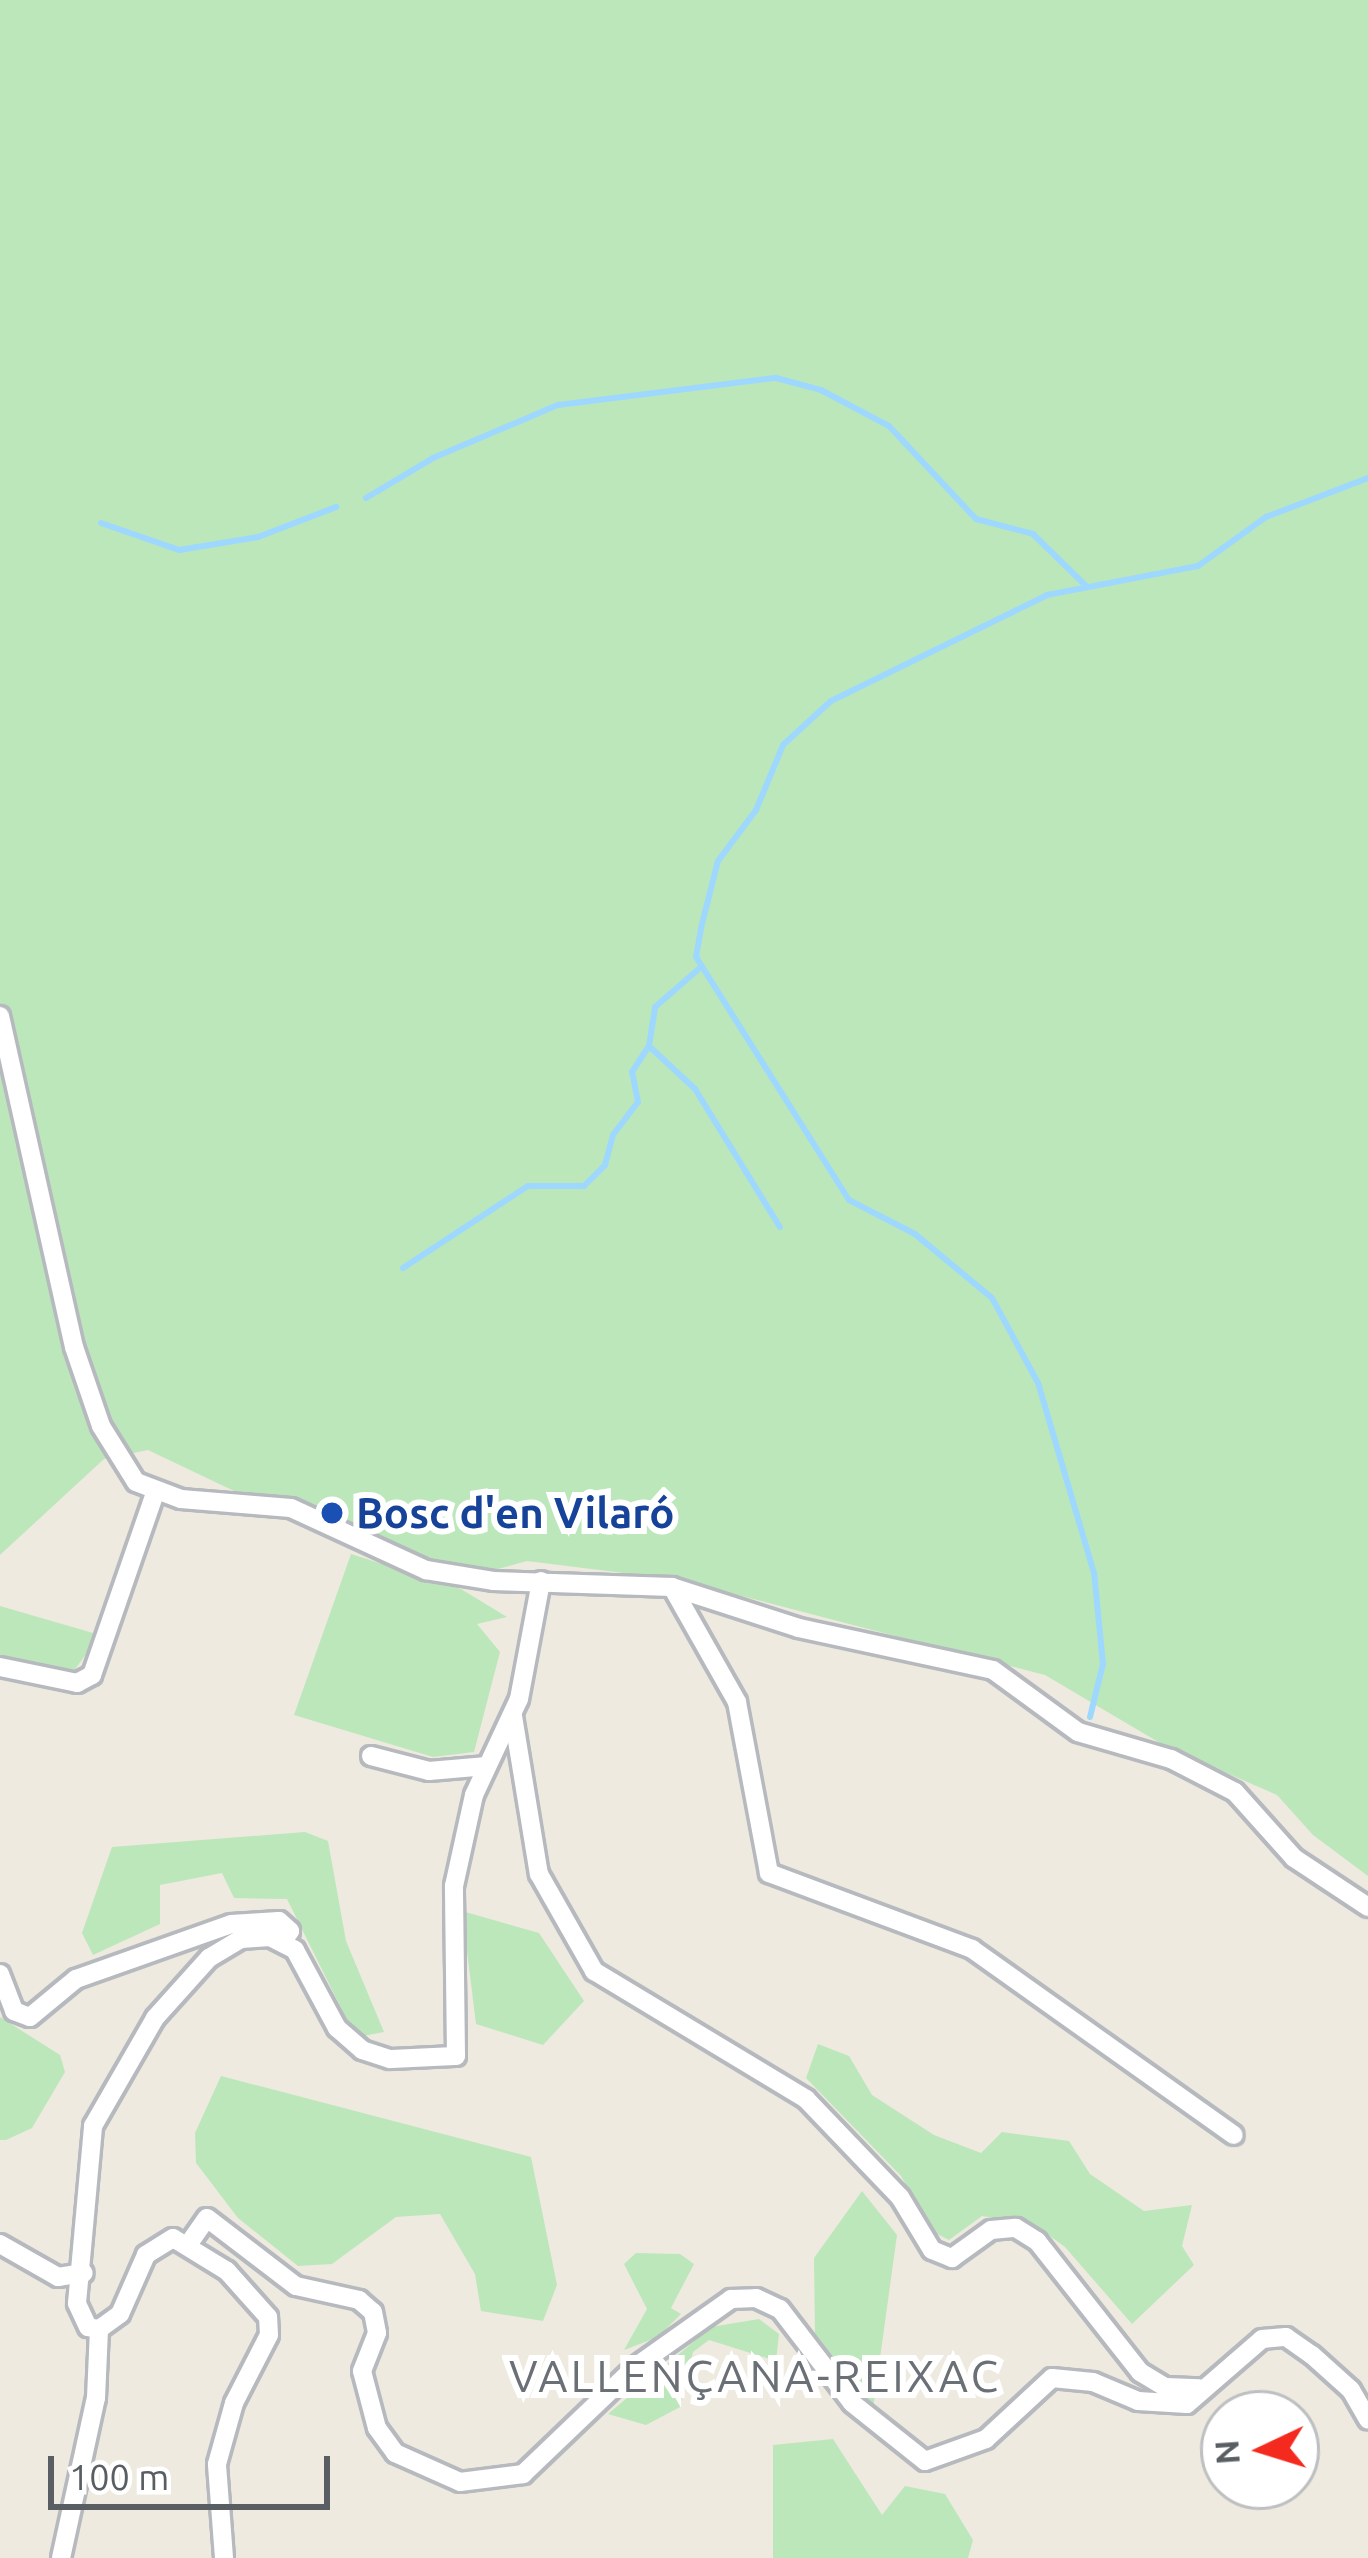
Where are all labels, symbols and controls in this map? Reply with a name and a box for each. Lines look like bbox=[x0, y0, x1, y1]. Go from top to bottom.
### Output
place label: Bosc d'en Vilaró bbox=[356, 1488, 674, 1538]
marker: Bosc d'en Vilaró bbox=[319, 1500, 345, 1526]
district label: VALLENÇANA-REIXAC bbox=[509, 2349, 1001, 2403]
north arrow bbox=[1200, 2390, 1320, 2510]
scale bar bbox=[54, 2432, 336, 2506]
text: N bbox=[1207, 2439, 1246, 2466]
text: 100 m bbox=[69, 2456, 169, 2497]

